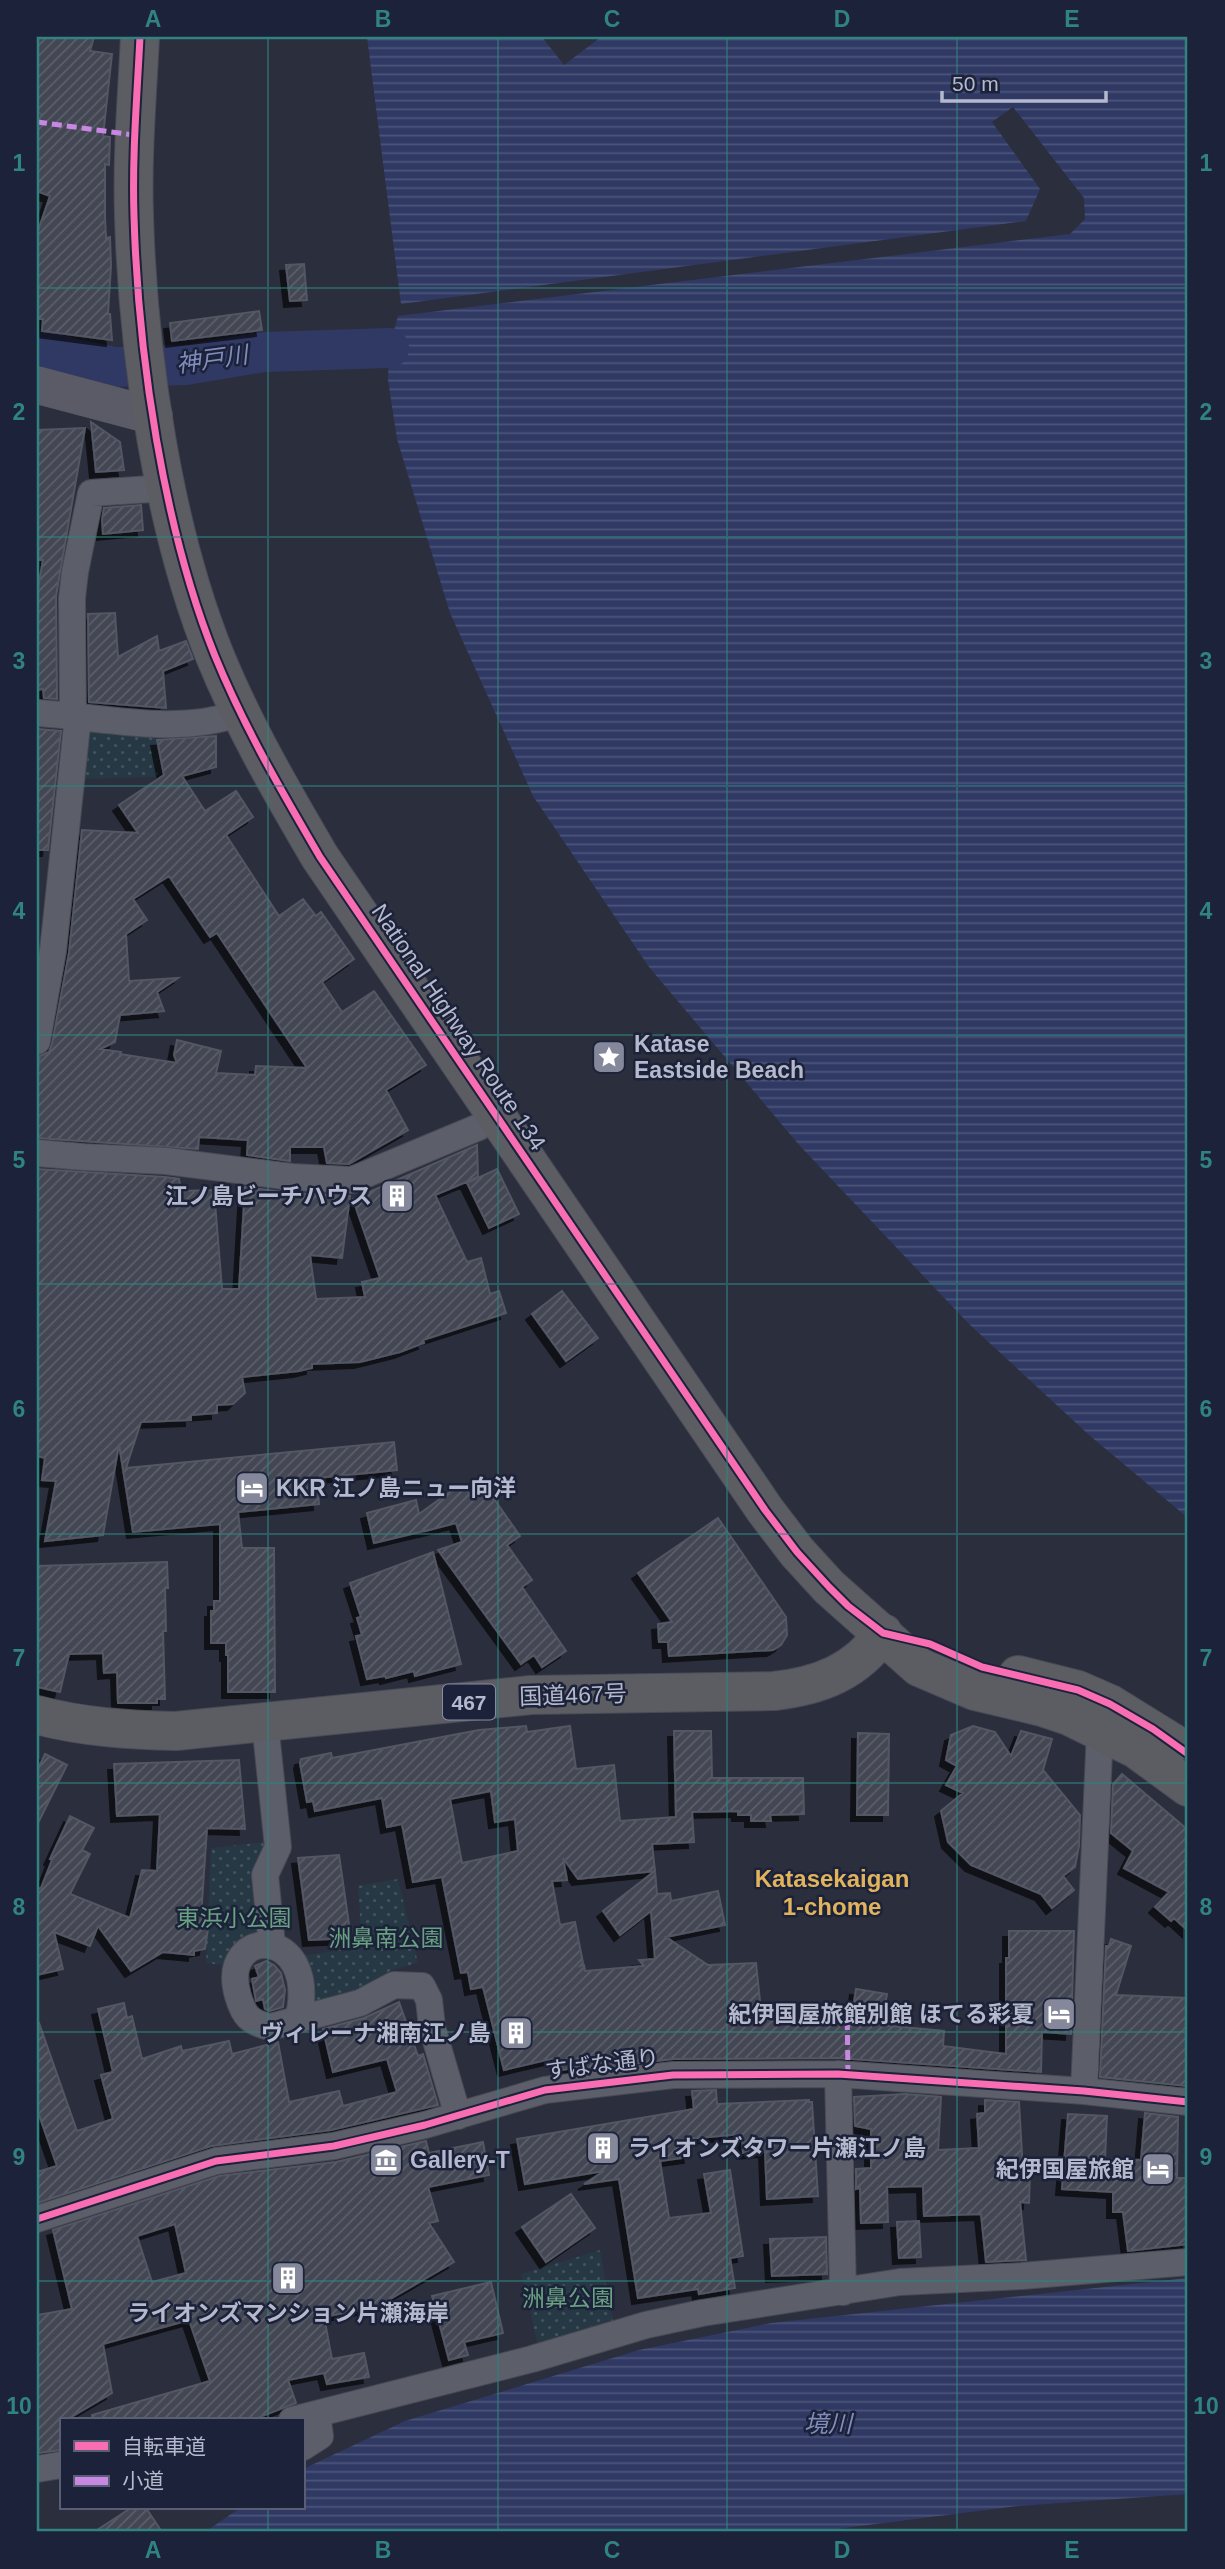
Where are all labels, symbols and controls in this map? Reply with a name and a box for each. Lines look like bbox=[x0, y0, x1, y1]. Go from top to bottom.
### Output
text: A bbox=[145, 6, 161, 32]
text: B bbox=[375, 6, 391, 32]
text: C bbox=[604, 6, 620, 32]
text: D bbox=[834, 6, 850, 32]
text: E bbox=[1064, 6, 1080, 32]
scale bar bbox=[942, 60, 1106, 104]
text: 50 m bbox=[952, 72, 999, 95]
text: 1 bbox=[13, 150, 26, 176]
text: 1 bbox=[1200, 150, 1213, 176]
water label: 神戸川 bbox=[174, 340, 252, 377]
text: 2 bbox=[13, 399, 25, 425]
text: 2 bbox=[1200, 399, 1212, 425]
text: 3 bbox=[13, 648, 25, 674]
text: 3 bbox=[1200, 648, 1212, 674]
text: 4 bbox=[13, 898, 26, 924]
text: 4 bbox=[1200, 898, 1213, 924]
street label: National Highway Route 134 bbox=[367, 899, 551, 1155]
place label: Katase Eastside Beach bbox=[634, 1031, 804, 1083]
place icon: Katase Eastside Beach bbox=[590, 1038, 628, 1076]
text: 5 bbox=[13, 1147, 26, 1173]
text: 5 bbox=[1200, 1147, 1213, 1173]
building icon: 江ノ島ビーチハウス bbox=[378, 1177, 416, 1215]
place label: 江ノ島ビーチハウス bbox=[165, 1183, 372, 1209]
text: 6 bbox=[13, 1396, 25, 1422]
text: 6 bbox=[1200, 1396, 1212, 1422]
hotel icon: KKR 江ノ島ニュー向洋 bbox=[233, 1469, 271, 1507]
place label: KKR 江ノ島ニュー向洋 bbox=[276, 1475, 516, 1501]
text: 7 bbox=[13, 1645, 25, 1671]
text: 7 bbox=[1200, 1645, 1212, 1671]
street label: 国道467号 bbox=[519, 1680, 627, 1710]
road number: 467 bbox=[443, 1684, 495, 1720]
district label: Katasekaigan 1-chome bbox=[755, 1865, 909, 1920]
text: 8 bbox=[13, 1894, 26, 1920]
text: 8 bbox=[1200, 1894, 1213, 1920]
park label: 東浜小公園 bbox=[177, 1905, 292, 1931]
park label: 洲鼻南公園 bbox=[329, 1925, 444, 1951]
hotel icon: 紀伊国屋旅館別館 ほてる彩夏 bbox=[1040, 1995, 1078, 2033]
place label: 紀伊国屋旅館別館 ほてる彩夏 bbox=[729, 2001, 1034, 2027]
building icon: ヴィレーナ湘南江ノ島 bbox=[497, 2014, 535, 2052]
place label: ヴィレーナ湘南江ノ島 bbox=[261, 2020, 491, 2046]
street label: すばな通り bbox=[543, 2044, 661, 2084]
building icon: ライオンズタワー片瀬江ノ島 bbox=[584, 2129, 622, 2167]
place label: ライオンズタワー片瀬江ノ島 bbox=[628, 2135, 927, 2161]
museum icon: Gallery-T bbox=[367, 2141, 405, 2179]
text: 9 bbox=[13, 2144, 25, 2170]
text: 9 bbox=[1200, 2144, 1212, 2170]
place label: Gallery-T bbox=[410, 2147, 510, 2173]
hotel icon: 紀伊国屋旅館 bbox=[1139, 2150, 1177, 2188]
place label: 紀伊国屋旅館 bbox=[996, 2156, 1134, 2182]
building icon: ライオンズマンション片瀬海岸 bbox=[269, 2259, 307, 2297]
park label: 洲鼻公園 bbox=[522, 2285, 614, 2311]
place label: ライオンズマンション片瀬海岸 bbox=[127, 2300, 449, 2326]
text: 10 bbox=[6, 2393, 32, 2419]
text: 10 bbox=[1193, 2393, 1219, 2419]
water label: 境川 bbox=[804, 2410, 855, 2437]
legend bbox=[60, 2418, 304, 2510]
text: 自転車道 bbox=[122, 2435, 206, 2458]
text: 小道 bbox=[122, 2469, 164, 2492]
text: A bbox=[145, 2537, 161, 2563]
text: B bbox=[375, 2537, 391, 2563]
text: C bbox=[604, 2537, 620, 2563]
text: D bbox=[834, 2537, 850, 2563]
text: E bbox=[1064, 2537, 1080, 2563]

